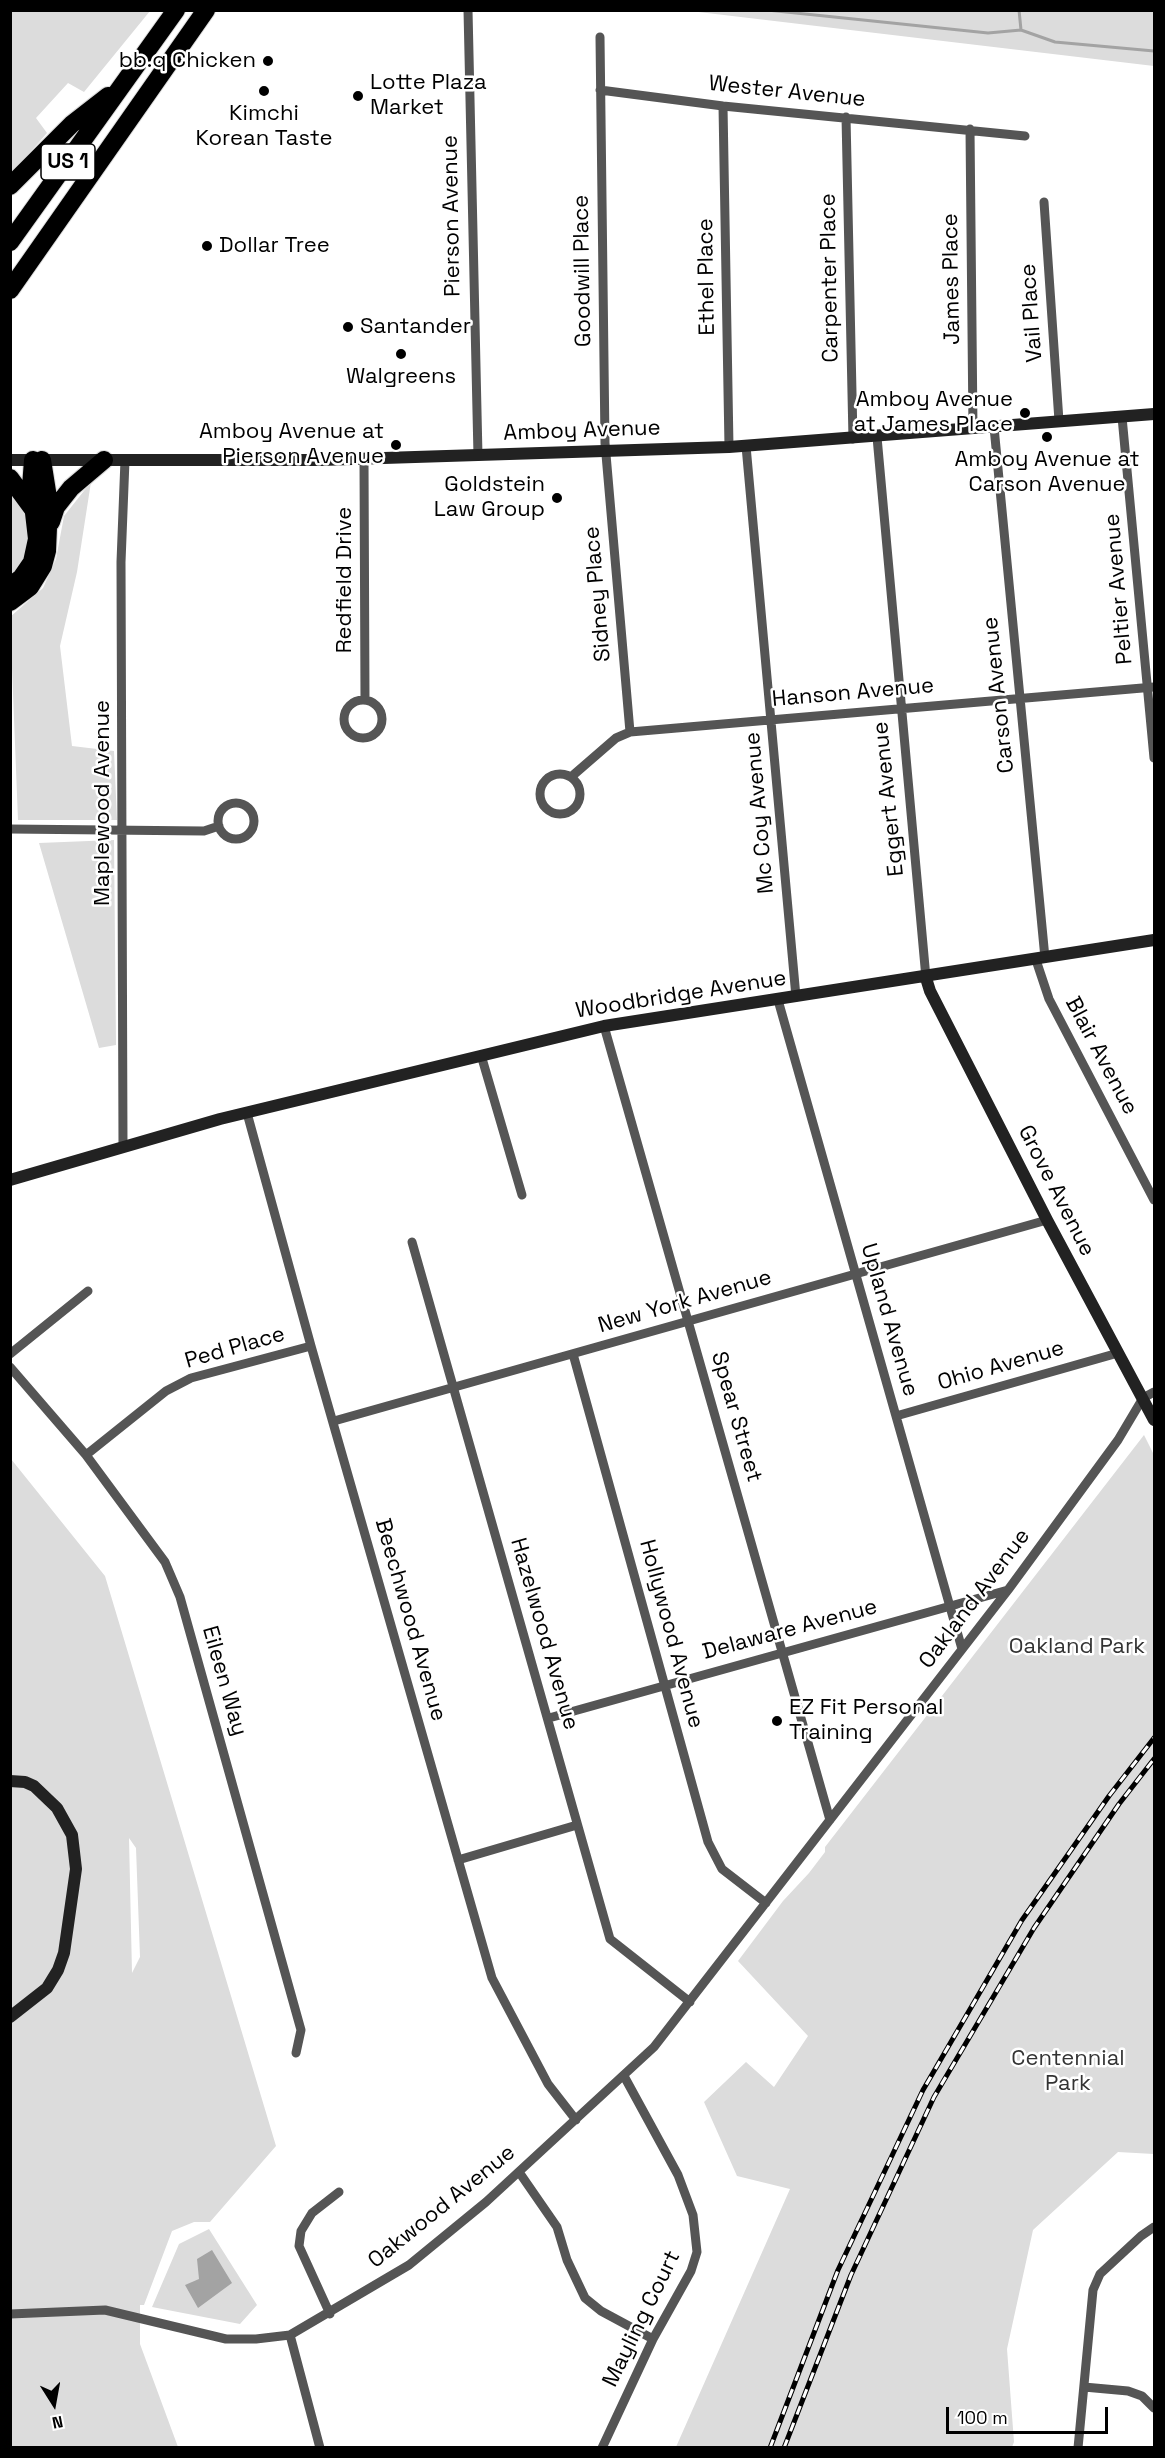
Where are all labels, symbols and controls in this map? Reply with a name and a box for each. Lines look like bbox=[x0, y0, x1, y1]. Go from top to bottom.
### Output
place label: bb.q Chicken bbox=[119, 48, 256, 74]
marker: bb.q Chicken bbox=[261, 54, 275, 68]
place label: Lotte Plaza Market bbox=[370, 70, 487, 122]
street label: Wester Avenue bbox=[707, 71, 867, 113]
marker: Kimchi Korean Taste bbox=[257, 84, 271, 98]
marker: Lotte Plaza Market bbox=[351, 89, 365, 103]
place label: Kimchi Korean Taste bbox=[196, 101, 332, 152]
street label: Pierson Avenue bbox=[437, 135, 467, 297]
road number: US 1 bbox=[41, 144, 95, 180]
street label: Carpenter Place bbox=[815, 193, 845, 363]
street label: Goodwill Place bbox=[568, 195, 598, 347]
street label: James Place bbox=[938, 213, 966, 345]
street label: Ethel Place bbox=[693, 218, 721, 336]
place label: Dollar Tree bbox=[219, 233, 330, 259]
marker: Dollar Tree bbox=[200, 239, 214, 253]
street label: Vail Place bbox=[1015, 263, 1049, 363]
place label: Santander bbox=[360, 314, 471, 340]
marker: Santander bbox=[341, 320, 355, 334]
marker: Walgreens bbox=[394, 347, 408, 361]
place label: Walgreens bbox=[346, 364, 456, 390]
place label: Amboy Avenue at James Place bbox=[854, 387, 1013, 439]
marker: Amboy Avenue at James Place bbox=[1018, 406, 1032, 420]
street label: Amboy Avenue bbox=[503, 415, 661, 447]
place label: Amboy Avenue at Pierson Avenue bbox=[199, 419, 384, 470]
marker: Amboy Avenue at Carson Avenue bbox=[1040, 430, 1054, 444]
marker: Amboy Avenue at Pierson Avenue bbox=[389, 438, 403, 452]
place label: Amboy Avenue at Carson Avenue bbox=[954, 447, 1140, 499]
place label: Goldstein Law Group bbox=[434, 472, 545, 524]
marker: Goldstein Law Group bbox=[550, 491, 564, 505]
street label: Redfield Drive bbox=[332, 507, 358, 653]
street label: Peltier Avenue bbox=[1099, 512, 1139, 666]
street label: Sidney Place bbox=[579, 525, 617, 663]
street label: Carson Avenue bbox=[978, 616, 1020, 774]
street label: Hanson Avenue bbox=[771, 673, 935, 713]
street label: Maplewood Avenue bbox=[90, 700, 116, 906]
street label: Eggert Avenue bbox=[868, 720, 910, 878]
street label: Mc Coy Avenue bbox=[740, 731, 780, 895]
street label: Woodbridge Avenue bbox=[574, 965, 788, 1025]
street label: Blair Avenue bbox=[1059, 993, 1143, 1119]
street label: Grove Avenue bbox=[1012, 1121, 1100, 1261]
street label: Upland Avenue bbox=[855, 1240, 923, 1400]
street label: New York Avenue bbox=[595, 1265, 775, 1339]
street label: Ped Place bbox=[182, 1321, 288, 1375]
street label: Ohio Avenue bbox=[935, 1335, 1067, 1397]
street label: Spear Street bbox=[705, 1349, 767, 1485]
street label: Beechwood Avenue bbox=[368, 1516, 452, 1724]
street label: Oakland Avenue bbox=[914, 1524, 1036, 1674]
street label: Hazelwood Avenue bbox=[504, 1535, 584, 1733]
street label: Hollywood Avenue bbox=[633, 1537, 709, 1731]
street label: Delaware Avenue bbox=[700, 1594, 880, 1666]
street label: Eileen Way bbox=[196, 1623, 252, 1739]
park label: Oakland Park bbox=[1009, 1634, 1145, 1660]
place label: EZ Fit Personal Training bbox=[789, 1695, 943, 1747]
marker: EZ Fit Personal Training bbox=[770, 1714, 784, 1728]
park label: Centennial Park bbox=[1011, 2046, 1125, 2098]
street label: Oakwood Avenue bbox=[363, 2140, 521, 2274]
street label: Mayling Court bbox=[598, 2246, 686, 2392]
north arrow bbox=[24, 2374, 84, 2434]
scale bar bbox=[949, 2395, 1111, 2433]
text: 100 m bbox=[957, 2406, 1008, 2429]
text: N bbox=[50, 2411, 65, 2433]

